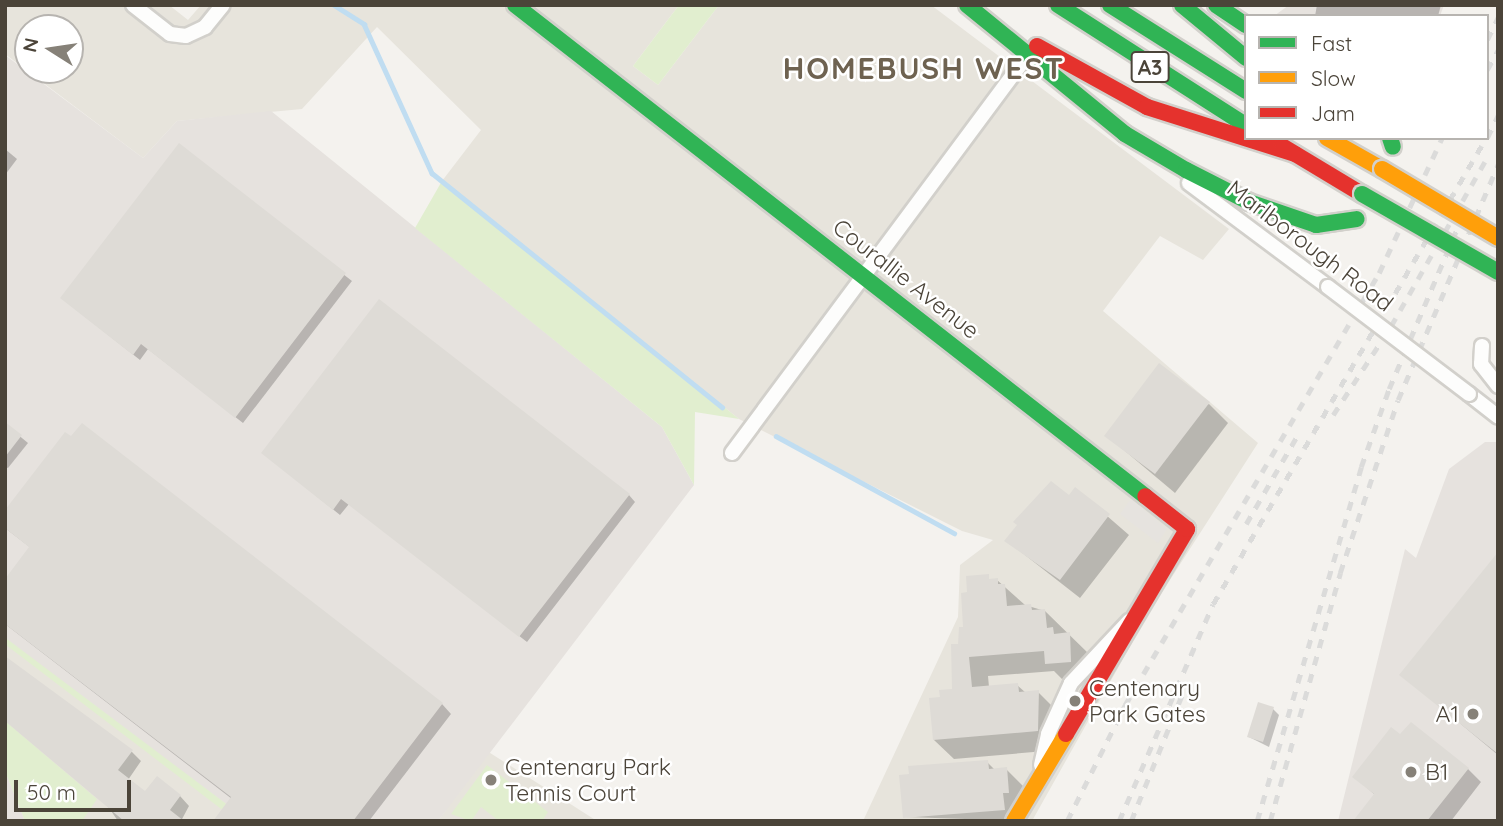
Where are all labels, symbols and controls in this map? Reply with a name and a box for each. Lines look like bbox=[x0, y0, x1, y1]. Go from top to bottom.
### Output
north arrow bbox=[14, 14, 84, 84]
legend bbox=[1244, 14, 1489, 140]
text: Fast bbox=[1311, 30, 1352, 56]
text: N bbox=[17, 36, 44, 54]
district label: HOMEBUSH WEST bbox=[784, 50, 1064, 86]
road number: A3 bbox=[1129, 50, 1171, 84]
text: Slow bbox=[1311, 65, 1356, 91]
text: Jam bbox=[1311, 100, 1355, 126]
street label: Marlborough Road bbox=[1222, 175, 1398, 317]
street label: Courallie Avenue bbox=[827, 213, 985, 345]
place label: Centenary Park Gates bbox=[1089, 674, 1206, 728]
marker: Centenary Park Gates bbox=[1067, 693, 1083, 709]
place label: A1 bbox=[1436, 700, 1459, 728]
marker: A1 bbox=[1465, 706, 1481, 722]
place label: Centenary Park Tennis Court bbox=[505, 753, 671, 807]
place label: B1 bbox=[1425, 758, 1448, 786]
marker: B1 bbox=[1403, 764, 1419, 780]
scale bar bbox=[18, 766, 135, 810]
marker: Centenary Park Tennis Court bbox=[483, 772, 499, 788]
text: 50 m bbox=[27, 779, 76, 805]

